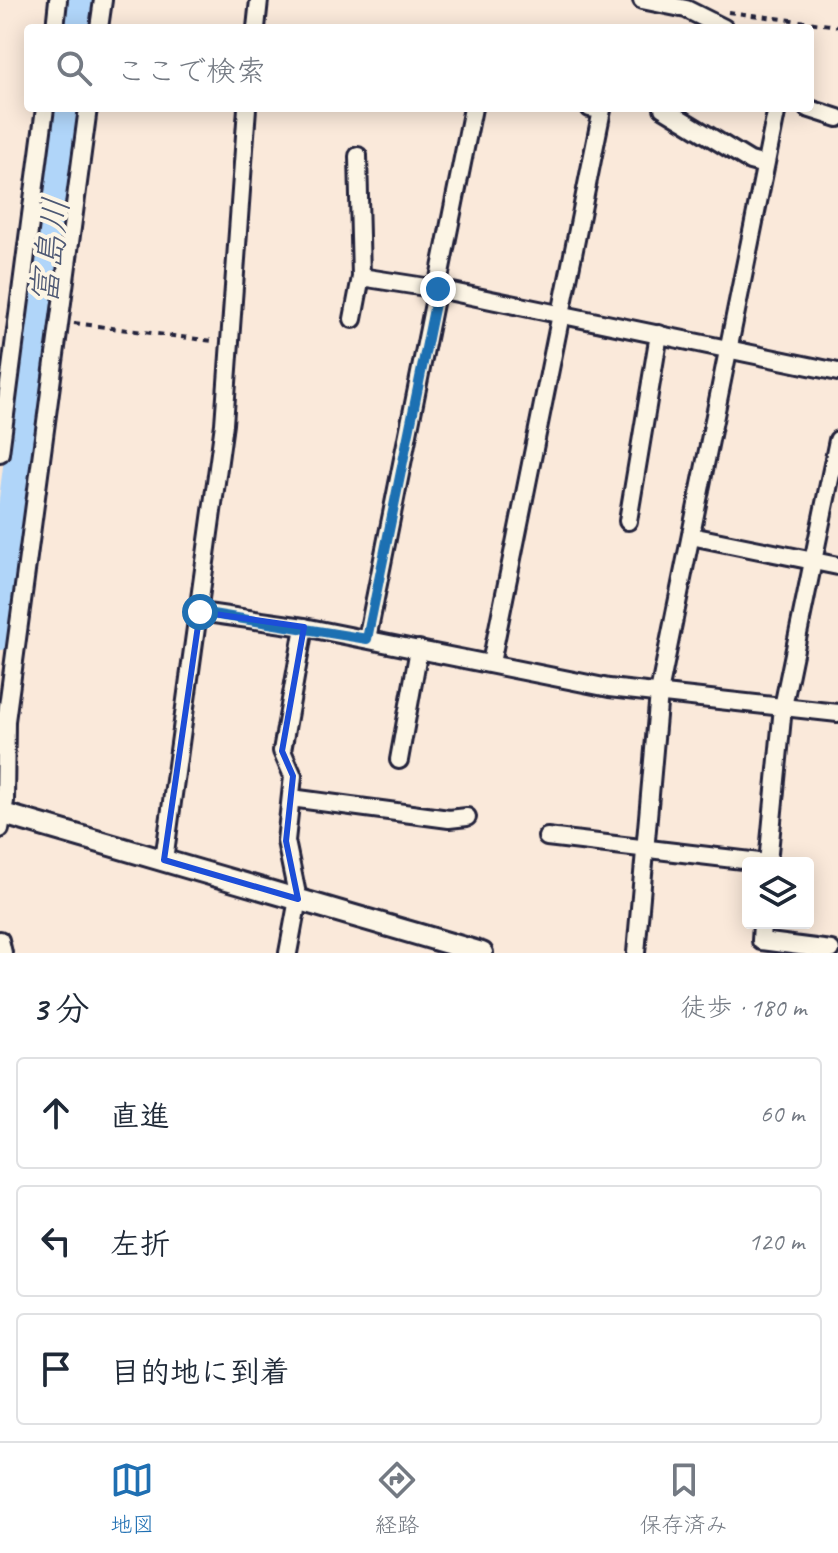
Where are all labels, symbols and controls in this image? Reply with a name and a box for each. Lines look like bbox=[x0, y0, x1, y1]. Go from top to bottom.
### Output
search box bbox=[24, 24, 814, 112]
icon: search bbox=[52, 46, 96, 90]
text: ここで検索 bbox=[116, 52, 266, 90]
water label: 富島川 bbox=[21, 195, 79, 308]
route end bbox=[420, 271, 456, 307]
route start bbox=[182, 594, 218, 630]
map controls bbox=[742, 857, 814, 929]
button: layers bbox=[742, 857, 814, 929]
text: 3 分 bbox=[32, 987, 90, 1030]
text: 徒歩 · 180 m bbox=[681, 991, 806, 1024]
icon: ahead bbox=[34, 1091, 78, 1135]
text: 直進 bbox=[110, 1097, 170, 1135]
text: 60 m bbox=[760, 1097, 804, 1130]
icon: left bbox=[34, 1219, 78, 1263]
text: 左折 bbox=[110, 1225, 170, 1263]
text: 120 m bbox=[748, 1225, 804, 1258]
icon: arrive bbox=[34, 1347, 78, 1391]
text: 目的地に到着 bbox=[110, 1353, 290, 1391]
tab: 地図 bbox=[110, 1458, 154, 1539]
tab: 経路 bbox=[375, 1458, 419, 1539]
tab: 保存済み bbox=[640, 1458, 728, 1539]

